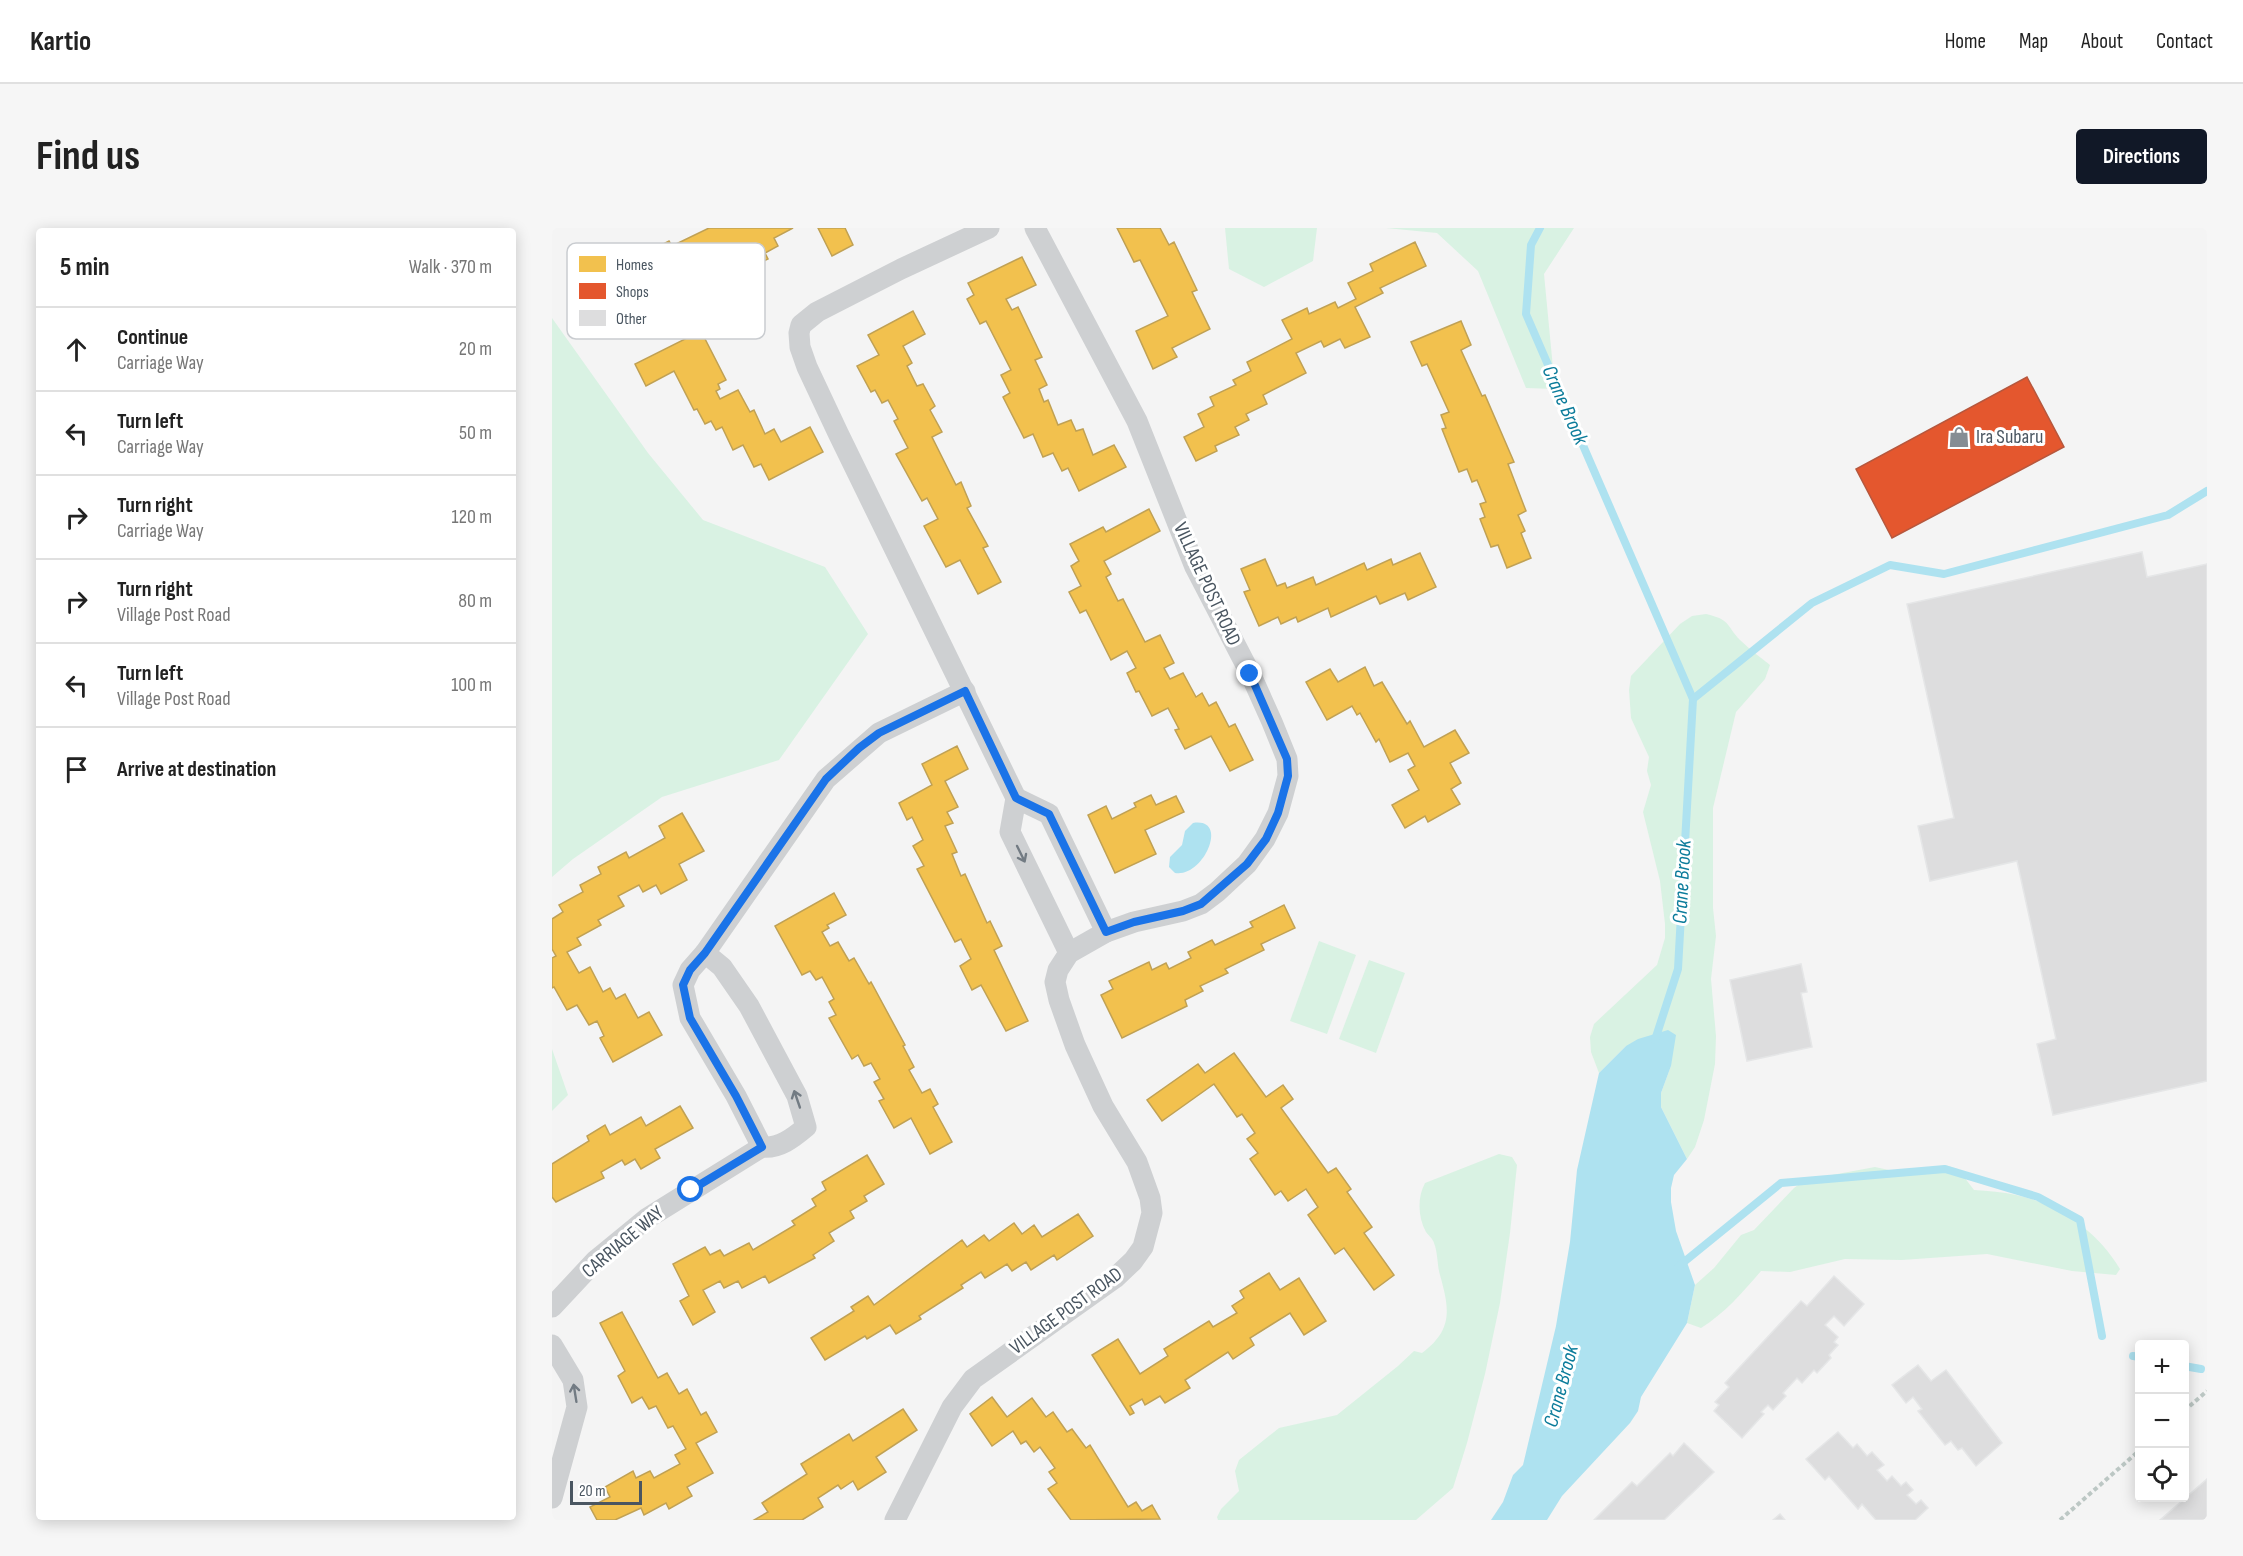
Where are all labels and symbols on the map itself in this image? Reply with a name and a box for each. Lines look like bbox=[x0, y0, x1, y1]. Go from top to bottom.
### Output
legend bbox=[567, 243, 765, 339]
text: Homes bbox=[616, 256, 653, 275]
text: Shops bbox=[616, 283, 649, 302]
text: Other bbox=[616, 310, 647, 329]
water label: Crane Brook bbox=[1537, 362, 1594, 449]
shop icon: Ira Subaru bbox=[1947, 425, 1971, 449]
place label: Ira Subaru bbox=[1976, 425, 2043, 449]
street label: VILLAGE POST ROAD bbox=[1168, 519, 1246, 649]
route end bbox=[1236, 660, 1262, 686]
water label: Crane Brook bbox=[1667, 838, 1697, 925]
one-way arrow bbox=[1015, 844, 1027, 862]
one-way arrow bbox=[791, 1090, 802, 1109]
route start bbox=[677, 1176, 703, 1202]
street label: CARRIAGE WAY bbox=[577, 1200, 669, 1283]
street label: VILLAGE POST ROAD bbox=[1005, 1262, 1127, 1360]
water label: Crane Brook bbox=[1538, 1341, 1584, 1430]
one-way arrow bbox=[569, 1384, 580, 1404]
scale bar bbox=[570, 1478, 642, 1506]

